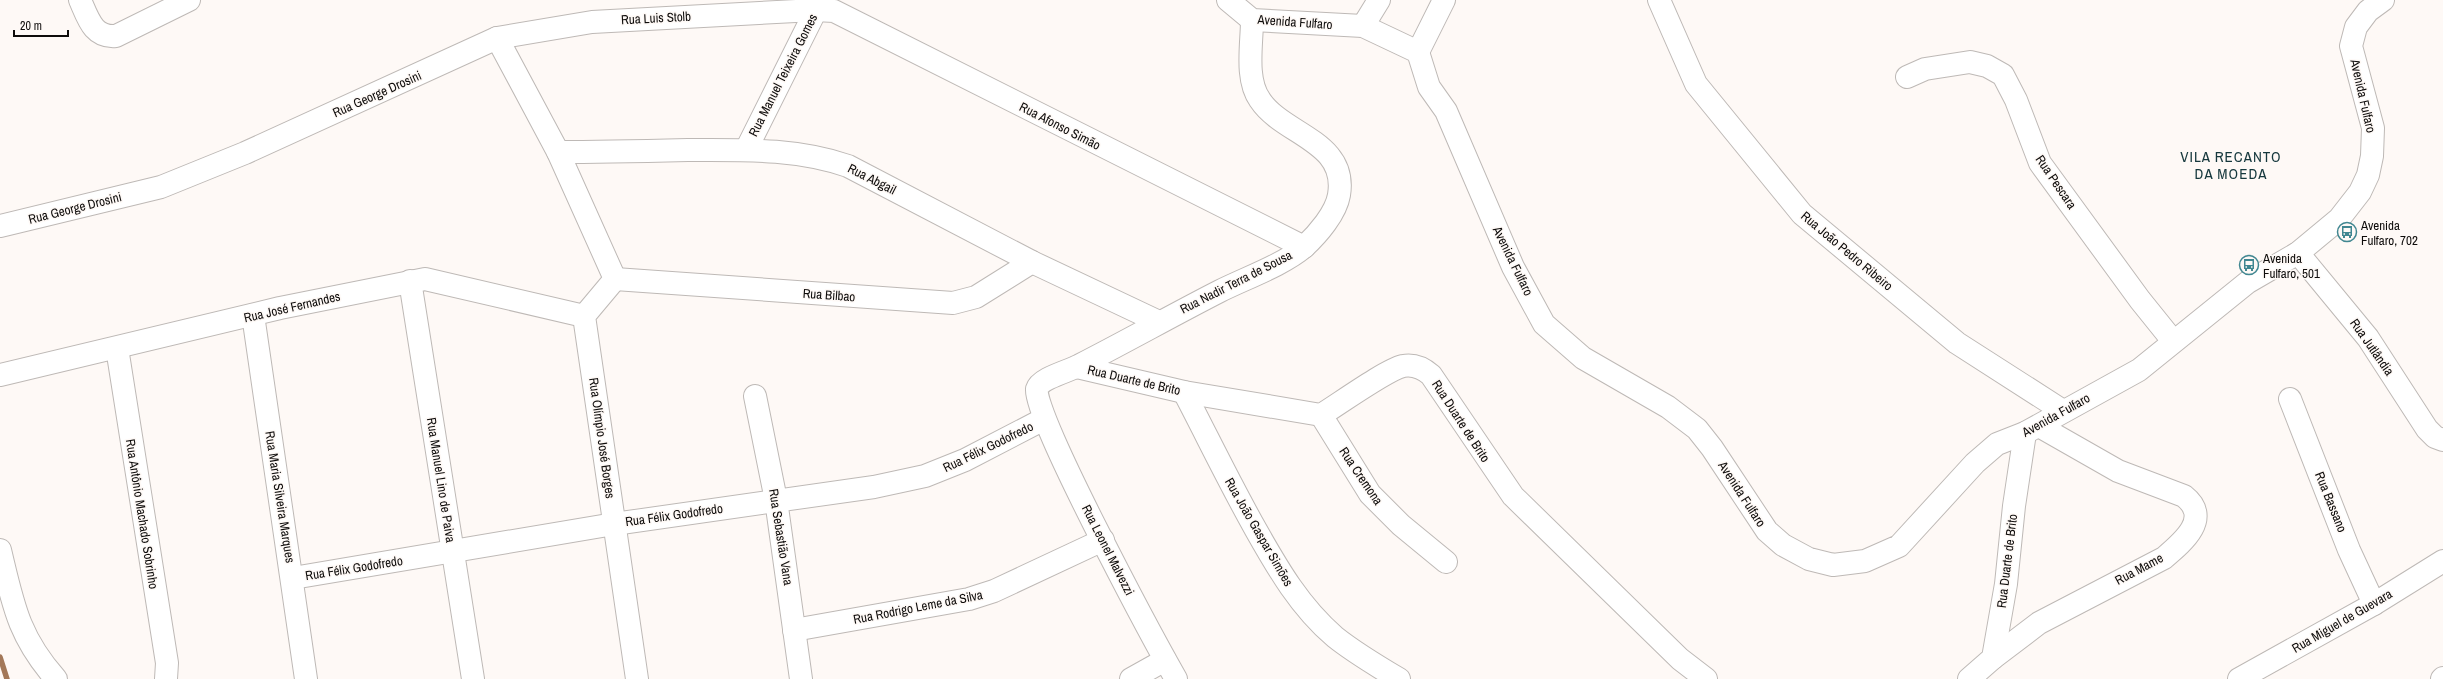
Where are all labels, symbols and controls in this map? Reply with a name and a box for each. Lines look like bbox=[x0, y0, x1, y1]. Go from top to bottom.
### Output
street label: Rua Luis Stolb bbox=[621, 8, 691, 28]
street label: Rua Manuel Teixeira Gomes bbox=[745, 11, 821, 139]
street label: Avenida Fulfaro bbox=[1256, 11, 1333, 33]
scale bar bbox=[14, 12, 68, 38]
text: 20 m bbox=[20, 18, 42, 34]
street label: Avenida Fulfaro bbox=[2346, 57, 2380, 135]
street label: Rua George Drosini bbox=[330, 67, 424, 121]
street label: Rua Afonso Simão bbox=[1017, 98, 1104, 154]
district label: VILA RECANTO DA MOEDA bbox=[2180, 146, 2282, 184]
street label: Rua Pescara bbox=[2032, 152, 2080, 212]
street label: Rua Abgail bbox=[845, 160, 899, 198]
street label: Rua George Drosini bbox=[27, 188, 123, 228]
street label: Rua João Pedro Ribeiro bbox=[1798, 208, 1897, 295]
place label: Avenida Fulfaro, 702 bbox=[2360, 217, 2418, 249]
bus stop icon: Avenida Fulfaro, 702 bbox=[2336, 221, 2358, 243]
street label: Avenida Fulfaro bbox=[1488, 223, 1537, 299]
street label: Rua Nadir Terra de Sousa bbox=[1177, 246, 1295, 318]
place label: Avenida Fulfaro, 501 bbox=[2262, 250, 2320, 282]
bus stop icon: Avenida Fulfaro, 501 bbox=[2238, 254, 2260, 276]
street label: Rua Bilbao bbox=[802, 285, 856, 305]
street label: Rua José Fernandes bbox=[242, 288, 342, 326]
street label: Rua Jutlândia bbox=[2346, 315, 2398, 379]
street label: Rua Duarte de Brito bbox=[1086, 361, 1182, 399]
street label: Rua Olímpio José Borges bbox=[585, 376, 619, 500]
street label: Rua Duarte de Brito bbox=[1428, 377, 1494, 465]
street label: Avenida Fulfaro bbox=[2018, 389, 2093, 441]
street label: Rua Manuel Lino de Paiva bbox=[423, 416, 459, 544]
street label: Rua Félix Godofredo bbox=[940, 418, 1036, 476]
street label: Rua Maria Silveira Marques bbox=[261, 430, 299, 564]
street label: Rua Antônio Machado Sobrinho bbox=[122, 438, 162, 590]
street label: Rua Cremona bbox=[1335, 444, 1387, 508]
street label: Avenida Fulfaro bbox=[1714, 457, 1770, 530]
street label: Rua Bassano bbox=[2311, 469, 2351, 535]
street label: Rua João Gaspar Simões bbox=[1221, 475, 1297, 589]
street label: Rua Sebastião Vana bbox=[765, 487, 797, 587]
street label: Rua Félix Godofredo bbox=[624, 500, 724, 530]
street label: Rua Leonel Malvezzi bbox=[1078, 502, 1138, 598]
street label: Rua Duarte de Brito bbox=[1993, 513, 2021, 609]
street label: Rua Mame bbox=[2112, 549, 2166, 589]
street label: Rua Félix Godofredo bbox=[304, 552, 404, 584]
street label: Rua Miguel de Guevara bbox=[2289, 585, 2395, 657]
street label: Rua Rodrigo Leme da Silva bbox=[852, 586, 984, 628]

